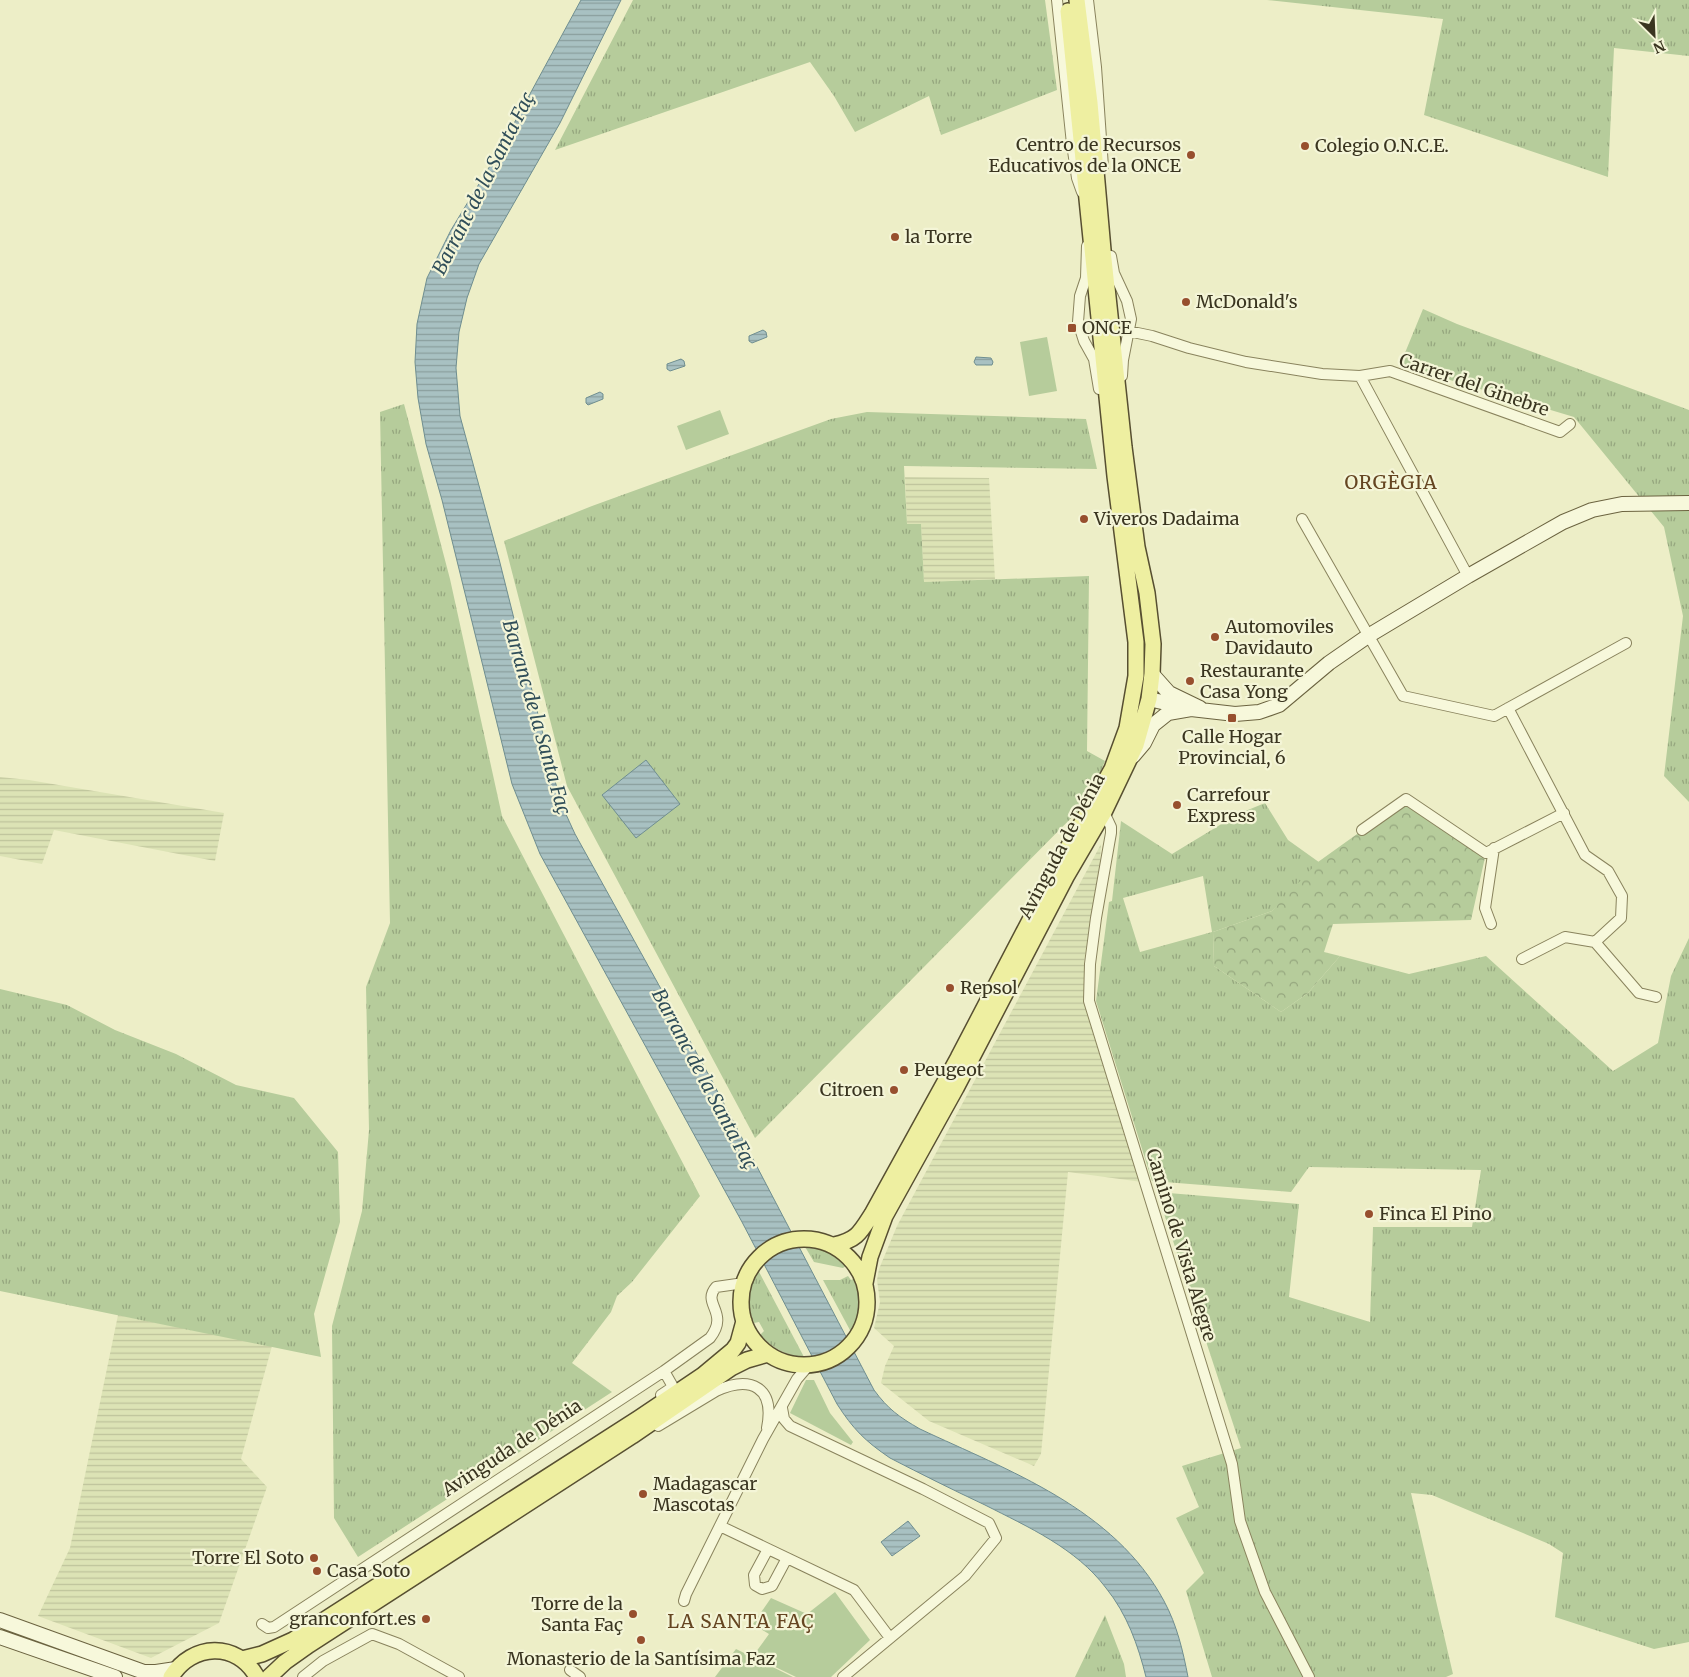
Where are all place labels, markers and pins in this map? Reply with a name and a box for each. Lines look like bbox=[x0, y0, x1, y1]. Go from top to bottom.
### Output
place label: Centro de Recursos Educativos de la ONCE bbox=[988, 133, 1182, 177]
place label: Colegio O.N.C.E. bbox=[1315, 134, 1449, 157]
marker: Colegio O.N.C.E. bbox=[1299, 140, 1311, 152]
marker: Centro de Recursos Educativos de la ONCE bbox=[1185, 149, 1197, 161]
place label: la Torre bbox=[905, 225, 972, 248]
marker: la Torre bbox=[889, 231, 901, 243]
place label: McDonald's bbox=[1196, 290, 1298, 313]
marker: McDonald's bbox=[1180, 296, 1192, 308]
place label: ONCE bbox=[1082, 316, 1132, 339]
marker: ONCE bbox=[1066, 322, 1078, 334]
place label: Viveros Dadaima bbox=[1093, 507, 1240, 530]
marker: Viveros Dadaima bbox=[1078, 513, 1090, 525]
place label: Automoviles Davidauto bbox=[1224, 615, 1334, 659]
marker: Automoviles Davidauto bbox=[1209, 631, 1221, 643]
place label: Restaurante Casa Yong bbox=[1200, 659, 1304, 703]
marker: Restaurante Casa Yong bbox=[1184, 675, 1196, 687]
marker: Calle Hogar Provincial, 6 bbox=[1226, 712, 1238, 724]
place label: Calle Hogar Provincial, 6 bbox=[1178, 725, 1286, 769]
place label: Carrefour Express bbox=[1187, 783, 1270, 827]
marker: Carrefour Express bbox=[1171, 799, 1183, 811]
place label: Repsol bbox=[960, 976, 1018, 999]
marker: Repsol bbox=[944, 982, 956, 994]
place label: Peugeot bbox=[914, 1058, 984, 1081]
marker: Peugeot bbox=[898, 1064, 910, 1076]
place label: Citroen bbox=[820, 1078, 884, 1101]
marker: Citroen bbox=[888, 1084, 900, 1096]
place label: Finca El Pino bbox=[1379, 1202, 1492, 1225]
marker: Finca El Pino bbox=[1363, 1208, 1375, 1220]
place label: Madagascar Mascotas bbox=[653, 1472, 757, 1516]
marker: Madagascar Mascotas bbox=[637, 1488, 649, 1500]
place label: Torre El Soto bbox=[192, 1546, 304, 1569]
marker: Torre El Soto bbox=[308, 1552, 320, 1564]
place label: Casa Soto bbox=[327, 1559, 410, 1582]
marker: Casa Soto bbox=[311, 1565, 323, 1577]
place label: Torre de la Santa Faç bbox=[531, 1592, 623, 1636]
place label: granconfort.es bbox=[289, 1607, 416, 1630]
marker: Torre de la Santa Faç bbox=[627, 1608, 639, 1620]
marker: granconfort.es bbox=[420, 1613, 432, 1625]
marker: Monasterio de la Santísima Faz bbox=[635, 1634, 647, 1646]
place label: Monasterio de la Santísima Faz bbox=[507, 1647, 776, 1670]

